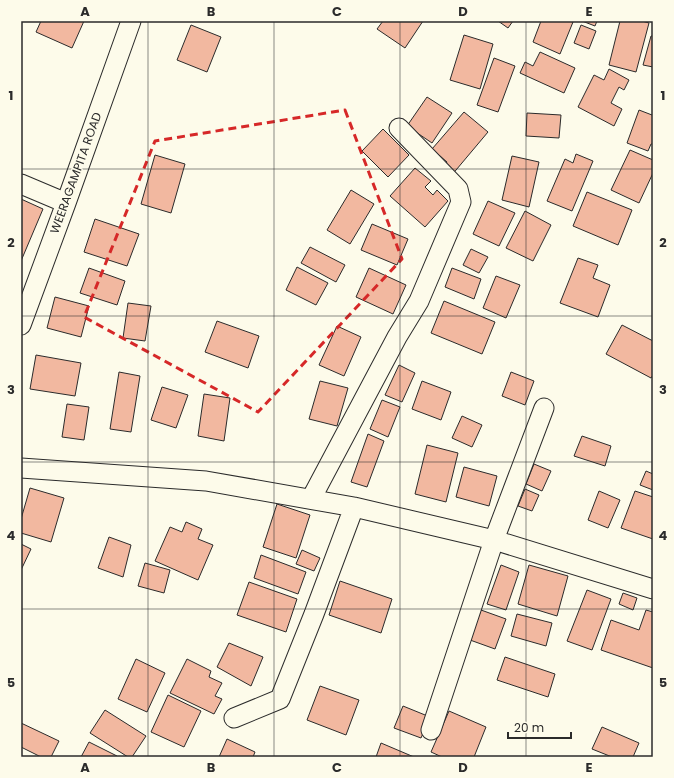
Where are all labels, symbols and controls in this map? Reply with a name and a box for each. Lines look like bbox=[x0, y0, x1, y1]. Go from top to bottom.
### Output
text: A bbox=[80, 2, 90, 21]
text: B bbox=[207, 2, 216, 21]
text: C bbox=[332, 2, 342, 21]
text: D bbox=[458, 2, 468, 21]
text: E bbox=[585, 2, 593, 21]
text: 1 bbox=[9, 86, 13, 105]
text: 1 bbox=[661, 86, 665, 105]
street label: WEERAGAMPITA ROAD bbox=[46, 110, 105, 236]
text: 2 bbox=[7, 233, 15, 252]
text: 2 bbox=[659, 233, 667, 252]
text: 3 bbox=[7, 380, 15, 399]
text: 3 bbox=[659, 380, 667, 399]
text: 4 bbox=[7, 526, 16, 545]
text: 4 bbox=[659, 526, 668, 545]
text: 5 bbox=[7, 673, 15, 692]
text: 5 bbox=[659, 673, 667, 692]
scale bar bbox=[508, 714, 571, 740]
text: 20 m bbox=[514, 719, 544, 736]
text: A bbox=[80, 758, 90, 777]
text: B bbox=[207, 758, 216, 777]
text: C bbox=[332, 758, 342, 777]
text: D bbox=[458, 758, 468, 777]
text: E bbox=[585, 758, 593, 777]

